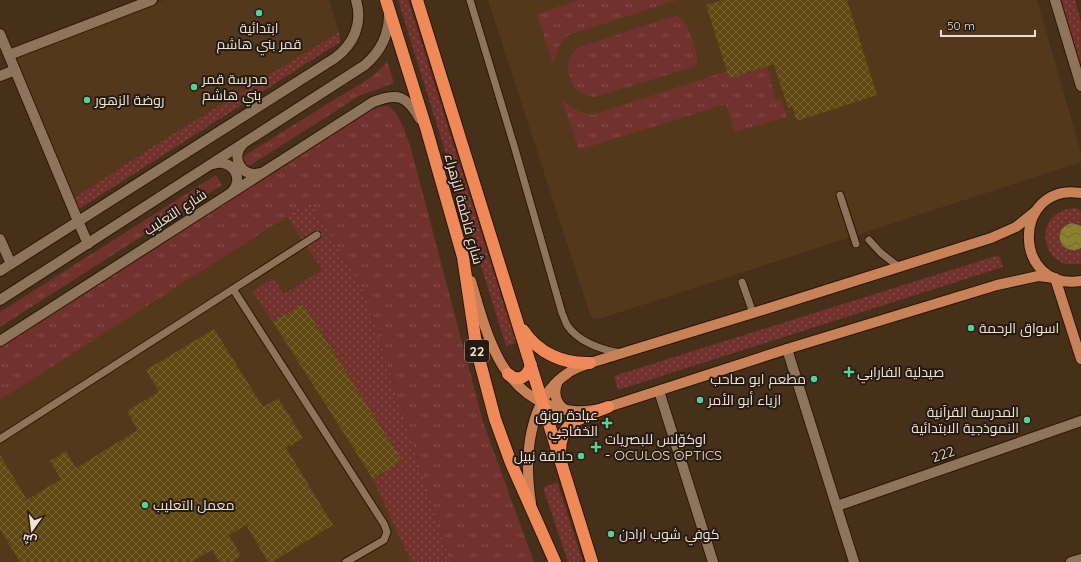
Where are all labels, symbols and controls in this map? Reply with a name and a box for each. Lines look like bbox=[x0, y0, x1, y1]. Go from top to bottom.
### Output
marker: ابتدائية قمر بني هاشم bbox=[254, 8, 264, 18]
scale bar bbox=[941, 12, 1035, 38]
text: 50 m bbox=[947, 18, 975, 33]
place label: ابتدائية قمر بني هاشم bbox=[216, 19, 302, 56]
place label: مدرسة قمر بني هاشم bbox=[201, 70, 268, 107]
marker: مدرسة قمر بني هاشم bbox=[189, 82, 199, 92]
place label: روضة الزهور bbox=[94, 91, 164, 109]
marker: روضة الزهور bbox=[82, 95, 92, 105]
street label: شارع فاطمة الزهراء bbox=[441, 152, 487, 266]
street label: شارع التعليب bbox=[140, 185, 210, 239]
place label: اسواق الرحمة bbox=[979, 319, 1059, 337]
marker: اسواق الرحمة bbox=[966, 323, 976, 333]
road number: 22 bbox=[465, 340, 489, 362]
place label: صيدلية الفارابي bbox=[857, 363, 944, 384]
marker: صيدلية الفارابي bbox=[844, 367, 854, 377]
place label: مطعم ابو صاحب bbox=[710, 370, 806, 389]
marker: مطعم ابو صاحب bbox=[809, 374, 819, 384]
place label: ازياء أبو الأمر bbox=[707, 391, 781, 409]
marker: ازياء أبو الأمر bbox=[695, 395, 705, 405]
place label: المدرسة القرآنية النموذجية الابتدائية bbox=[911, 403, 1019, 437]
place label: عيادة رونق الخفاجي bbox=[535, 406, 598, 443]
marker: المدرسة القرآنية النموذجية الابتدائية bbox=[1022, 415, 1032, 425]
marker: عيادة رونق الخفاجي bbox=[601, 417, 613, 429]
place label: اوكوّلس للبصريات - OCULOS OPTICS bbox=[605, 430, 722, 464]
marker: اوكوّلس للبصريات - OCULOS OPTICS bbox=[590, 441, 602, 453]
street label: 222 bbox=[929, 442, 957, 466]
place label: حلاقة نبيل bbox=[514, 447, 573, 465]
marker: حلاقة نبيل bbox=[576, 451, 586, 461]
place label: معمل التعليب bbox=[153, 496, 234, 514]
marker: معمل التعليب bbox=[140, 500, 150, 510]
north arrow bbox=[12, 510, 52, 550]
place label: كوفي شوب ارادن bbox=[619, 525, 720, 546]
marker: كوفي شوب ارادن bbox=[606, 529, 616, 539]
text: ش bbox=[21, 531, 38, 548]

